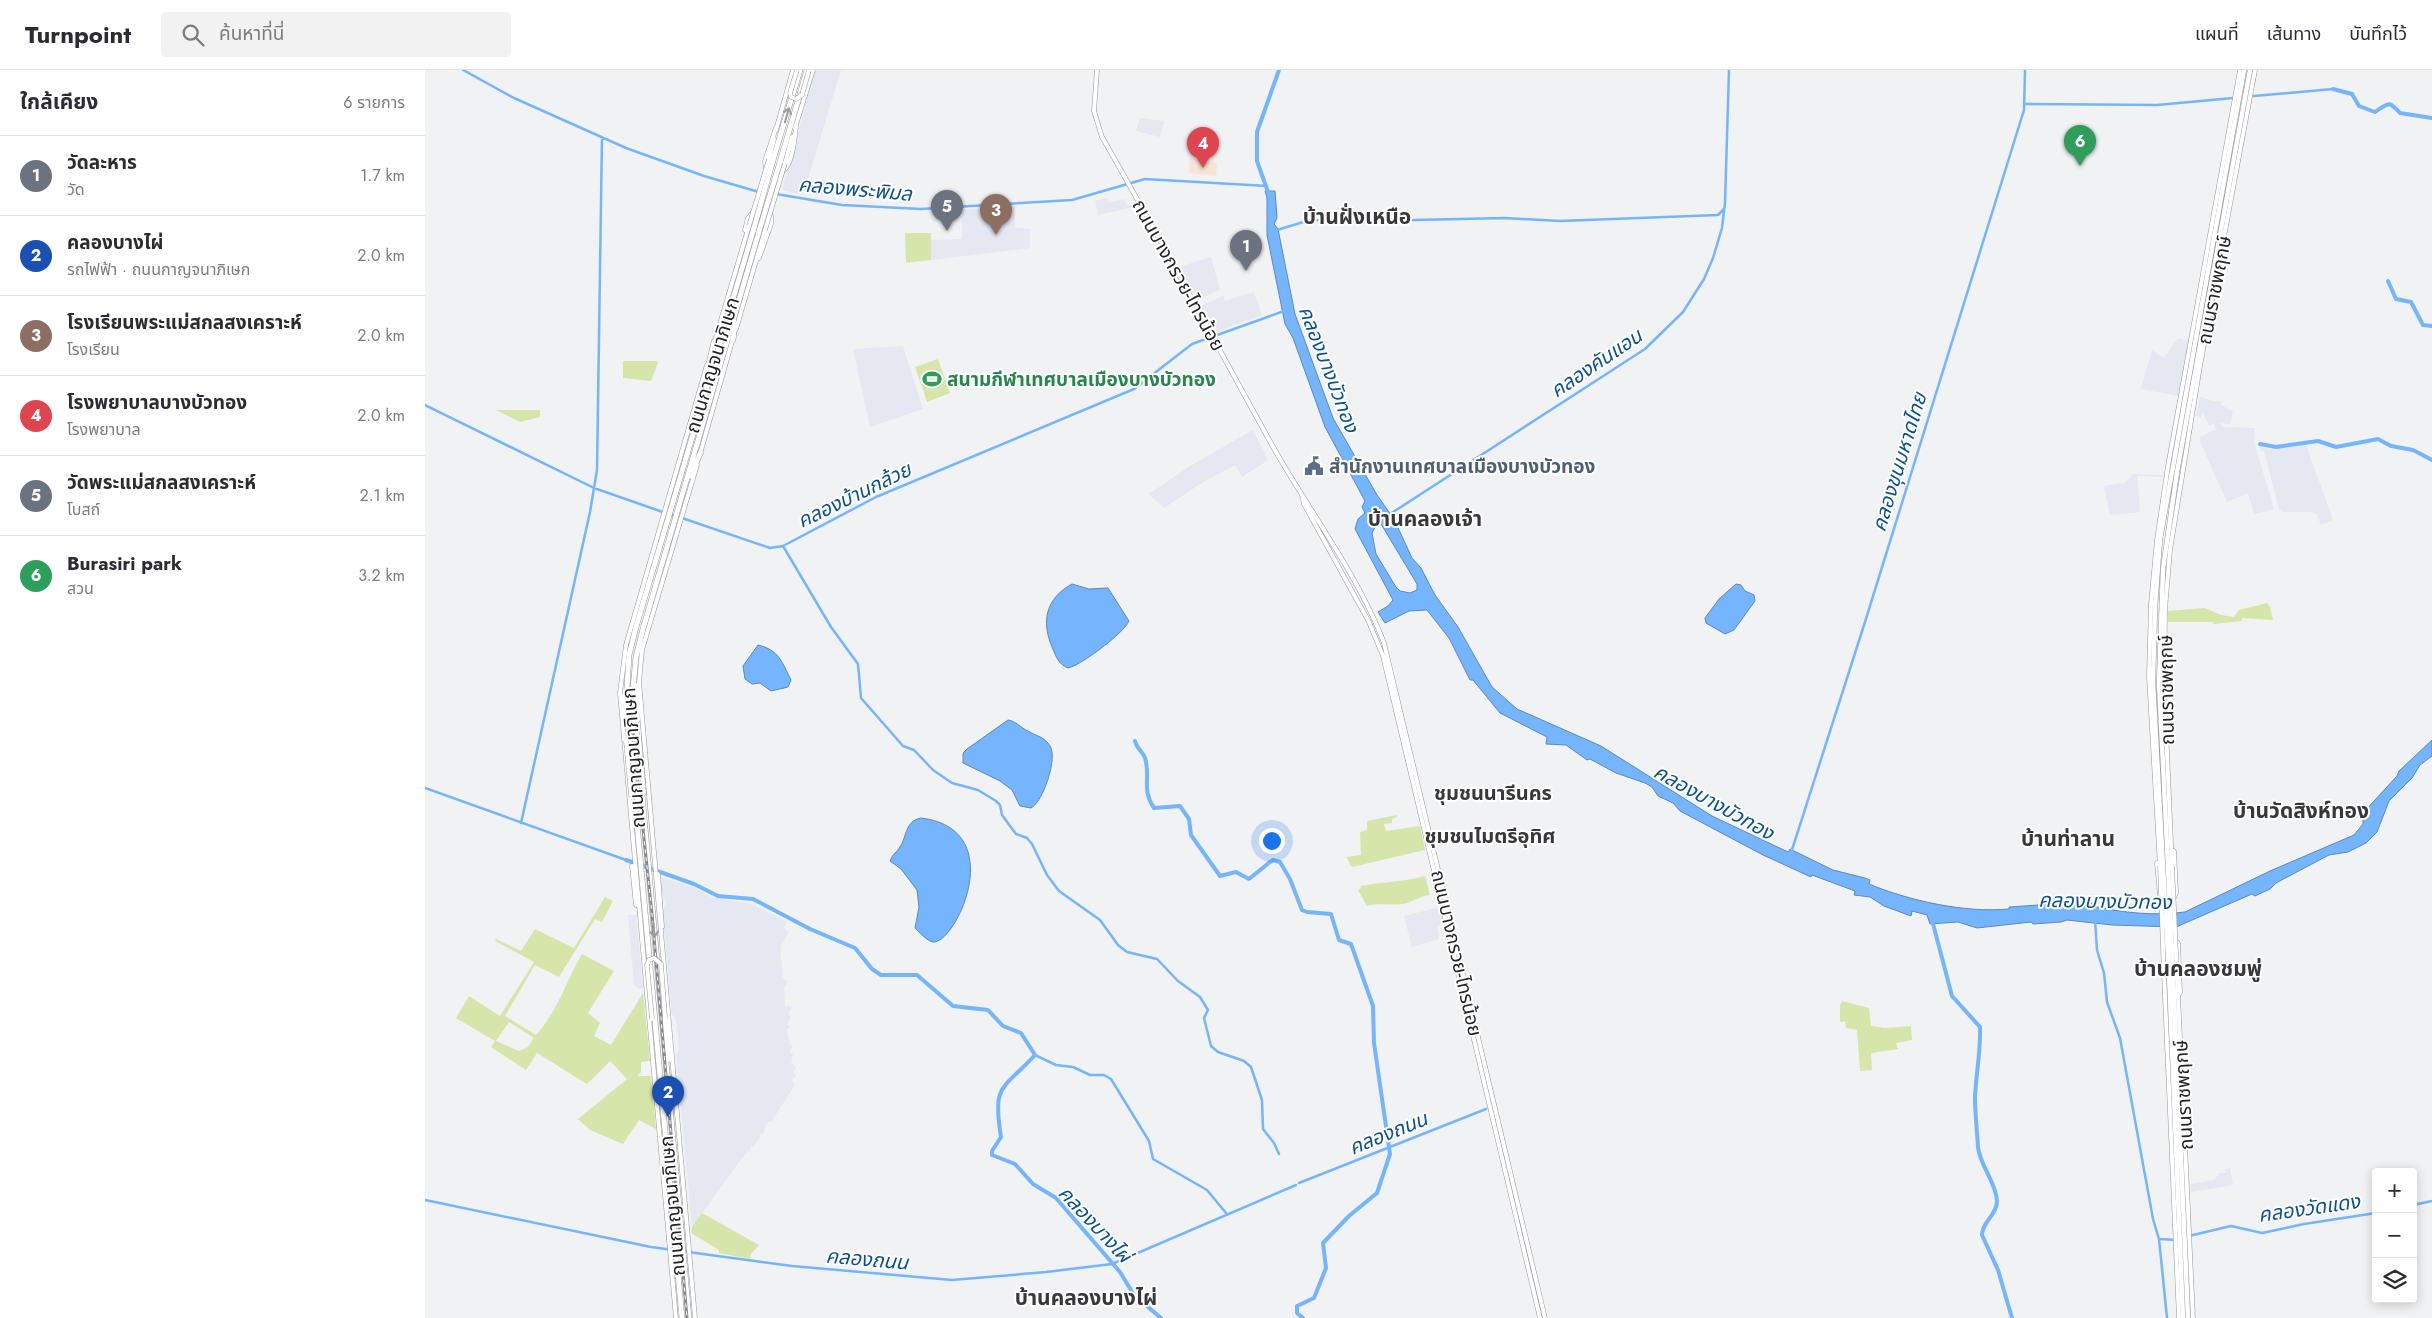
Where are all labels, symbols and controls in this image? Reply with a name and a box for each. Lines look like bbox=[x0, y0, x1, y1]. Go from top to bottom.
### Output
search box bbox=[161, 12, 511, 57]
text: Turnpoint bbox=[25, 17, 131, 52]
text: ค้นหาที่นี่ bbox=[219, 20, 284, 47]
icon: search bbox=[179, 21, 207, 49]
text: แผนที่ bbox=[2195, 21, 2239, 47]
text: เส้นทาง bbox=[2267, 21, 2321, 47]
text: บันทึกไว้ bbox=[2349, 21, 2407, 47]
text: ใกล้เคียง bbox=[20, 87, 98, 117]
text: 6 รายการ bbox=[343, 91, 405, 114]
one-way arrow bbox=[782, 107, 792, 123]
pin: 6 bbox=[2064, 125, 2096, 166]
pin: 4 bbox=[1187, 127, 1219, 168]
text: วัดละหาร bbox=[67, 149, 137, 176]
text: 1 bbox=[32, 164, 40, 187]
text: 1.7 km bbox=[360, 164, 405, 187]
water label: คลองพระพิมล bbox=[797, 170, 914, 209]
text: วัด bbox=[67, 178, 85, 201]
pin: 5 bbox=[931, 190, 963, 231]
pin: 3 bbox=[980, 194, 1012, 235]
street label: ถนนบางกรวย-ไทรน้อย bbox=[1126, 194, 1232, 356]
district label: บ้านฝั่งเหนือ bbox=[1303, 202, 1411, 232]
text: คลองบางไผ่ bbox=[67, 229, 163, 256]
pin: 1 bbox=[1230, 230, 1262, 271]
street label: ถนนราชพฤกษ์ bbox=[2191, 233, 2238, 347]
text: 2 bbox=[31, 244, 41, 267]
text: 2.0 km bbox=[357, 244, 405, 267]
text: รถไฟฟ้า · ถนนกาญจนาภิเษก bbox=[67, 258, 250, 281]
street label: ถนนกาญจนาภิเษก bbox=[679, 294, 746, 437]
water label: คลองบางบัวทอง bbox=[1291, 302, 1366, 438]
text: โรงเรียนพระแม่สกลสงเคราะห์ bbox=[67, 309, 302, 336]
water label: คลองคันแอน bbox=[1544, 321, 1649, 405]
text: 3 bbox=[31, 324, 41, 347]
text: 2.0 km bbox=[357, 324, 405, 347]
text: โรงเรียน bbox=[67, 338, 120, 361]
place label: สนามกีฬาเทศบาลเมืองบางบัวทอง bbox=[947, 366, 1216, 393]
sports icon: สนามกีฬาเทศบาลเมืองบางบัวทอง bbox=[921, 368, 943, 390]
water label: คลองขุนมหาดไทย bbox=[1865, 387, 1935, 535]
text: โรงพยาบาลบางบัวทอง bbox=[67, 389, 247, 416]
text: 4 bbox=[30, 404, 42, 427]
text: 2.0 km bbox=[357, 404, 405, 427]
text: โรงพยาบาล bbox=[67, 418, 141, 441]
place label: สำนักงานเทศบาลเมืองบางบัวทอง bbox=[1329, 453, 1595, 480]
water label: คลองบ้านกล้วย bbox=[792, 454, 918, 536]
public building icon: สำนักงานเทศบาลเมืองบางบัวทอง bbox=[1303, 455, 1325, 477]
text: วัดพระแม่สกลสงเคราะห์ bbox=[67, 469, 256, 496]
text: 5 bbox=[31, 484, 41, 507]
text: 2.1 km bbox=[360, 484, 405, 507]
text: โบสถ์ bbox=[67, 498, 100, 521]
district label: บ้านคลองเจ้า bbox=[1368, 504, 1482, 534]
text: Burasiri park bbox=[67, 550, 182, 577]
text: 6 bbox=[31, 564, 41, 587]
text: 3.2 km bbox=[358, 564, 405, 587]
text: สวน bbox=[67, 577, 94, 600]
street label: ถนนราชพฤกษ์ bbox=[2152, 635, 2181, 745]
street label: ถนนกาญจนาภิเษก bbox=[615, 687, 652, 829]
water label: คลองบางบัวทอง bbox=[1648, 757, 1780, 848]
district label: ชุมชนนารีนคร bbox=[1434, 779, 1552, 808]
district label: บ้านวัดสิงห์ทอง bbox=[2233, 796, 2369, 826]
district label: ชุมชนไมตรีอุทิศ bbox=[1424, 822, 1556, 851]
district label: บ้านท่าลาน bbox=[2021, 824, 2115, 854]
your location bbox=[1259, 828, 1285, 854]
street label: ถนนบางกรวย-ไทรน้อย bbox=[1424, 867, 1489, 1039]
water label: คลองบางบัวทอง bbox=[2038, 886, 2173, 917]
one-way arrow bbox=[649, 922, 659, 938]
district label: บ้านคลองชมพู่ bbox=[2134, 954, 2262, 984]
street label: ถนนราชพฤกษ์ bbox=[2167, 1039, 2200, 1151]
pin: 2 bbox=[652, 1076, 684, 1117]
water label: คลองถนน bbox=[1345, 1104, 1433, 1162]
street label: ถนนกาญจนาภิเษก bbox=[653, 1135, 692, 1277]
map controls bbox=[2372, 1168, 2417, 1303]
button: + bbox=[2372, 1168, 2417, 1213]
water label: คลองบางไผ่ bbox=[1051, 1179, 1140, 1272]
water label: คลองวัดแดง bbox=[2256, 1187, 2363, 1230]
button: − bbox=[2372, 1213, 2417, 1258]
water label: คลองถนน bbox=[825, 1241, 911, 1278]
button: layers bbox=[2372, 1258, 2417, 1303]
district label: บ้านคลองบางไผ่ bbox=[1015, 1283, 1157, 1313]

